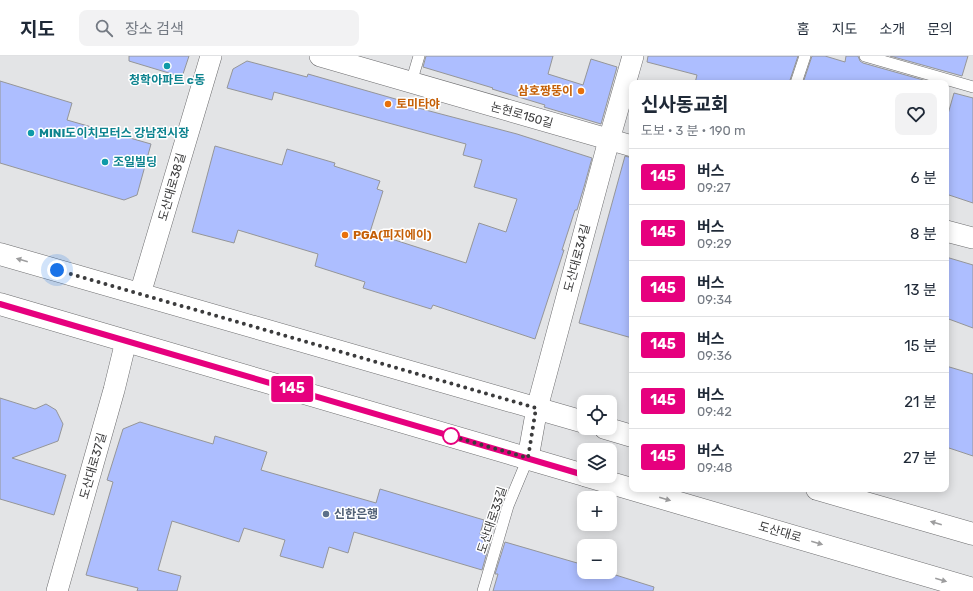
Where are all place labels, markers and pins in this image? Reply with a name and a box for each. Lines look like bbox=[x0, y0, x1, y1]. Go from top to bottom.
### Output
marker: 청학아파트 c동 bbox=[162, 61, 172, 71]
place label: 청학아파트 c동 bbox=[129, 73, 205, 87]
place label: 삼호짱뚱이 bbox=[518, 84, 573, 98]
marker: 삼호짱뚱이 bbox=[576, 86, 586, 96]
place label: 토미타야 bbox=[396, 97, 440, 111]
marker: 토미타야 bbox=[383, 99, 393, 109]
place label: MINI도이치모터스 강남전시장 bbox=[39, 126, 189, 140]
marker: MINI도이치모터스 강남전시장 bbox=[26, 128, 36, 138]
place label: 조일빌딩 bbox=[113, 155, 157, 169]
marker: 조일빌딩 bbox=[100, 157, 110, 167]
place label: PGA(피지에이) bbox=[353, 228, 432, 242]
marker: PGA(피지에이) bbox=[340, 230, 350, 240]
unlabelled marker bbox=[442, 427, 460, 445]
place label: 신한은행 bbox=[334, 507, 378, 521]
marker: 신한은행 bbox=[321, 509, 331, 519]

